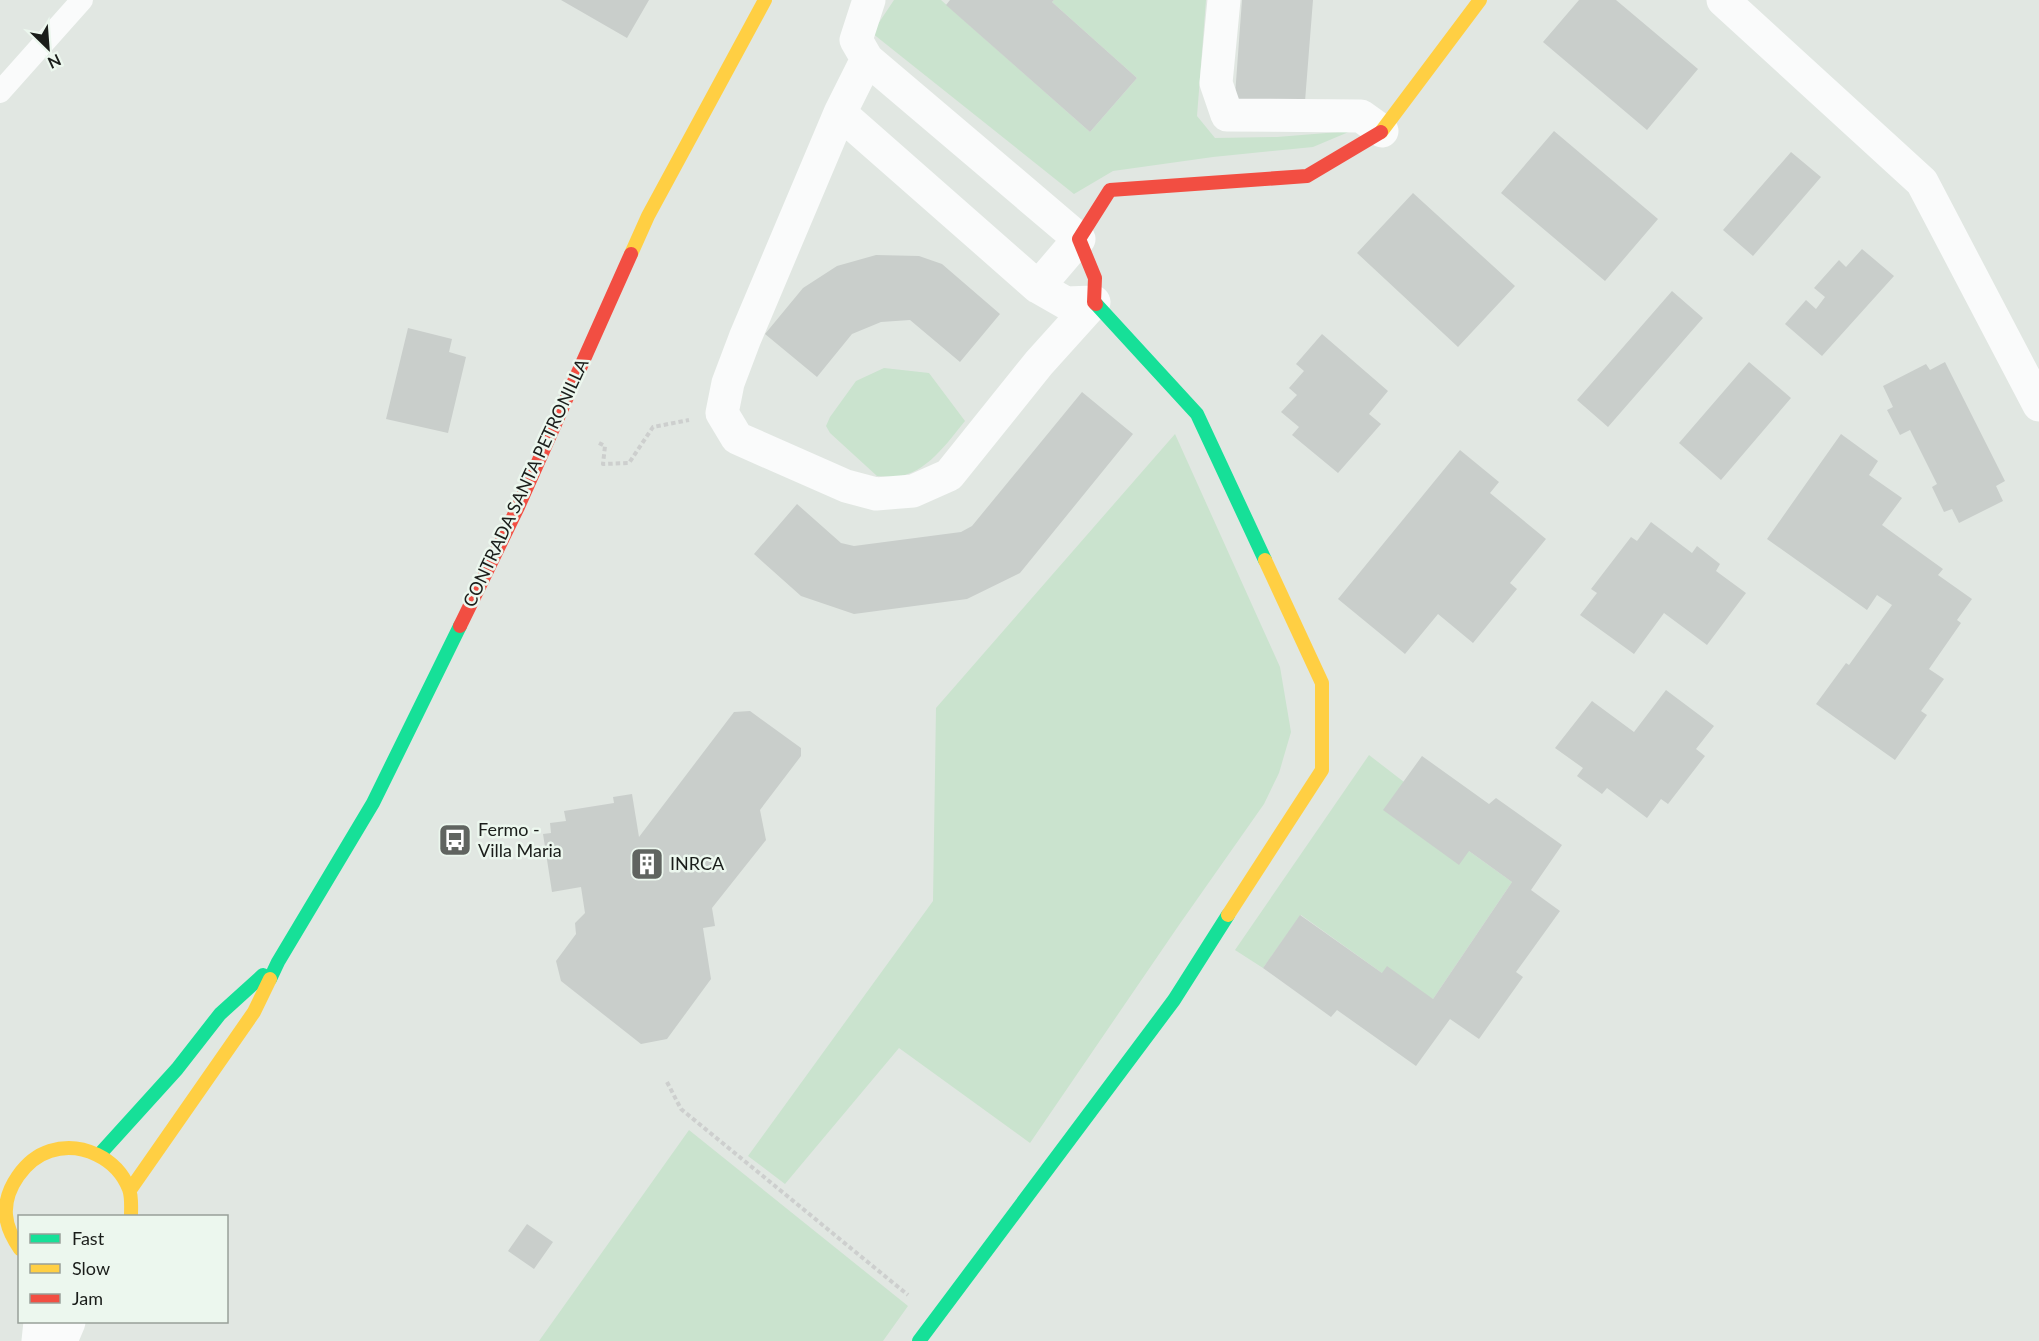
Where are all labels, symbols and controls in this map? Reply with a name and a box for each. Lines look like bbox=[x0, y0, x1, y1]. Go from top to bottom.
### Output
north arrow bbox=[18, 18, 78, 78]
text: N bbox=[45, 51, 64, 73]
street label: CONTRADA SANTA PETRONILLA bbox=[458, 354, 593, 610]
place label: Fermo - Villa Maria bbox=[478, 818, 562, 861]
bus stop icon: Fermo - Villa Maria bbox=[437, 822, 473, 858]
building icon: INRCA bbox=[629, 846, 665, 882]
place label: INRCA bbox=[670, 852, 725, 874]
legend bbox=[18, 1215, 228, 1323]
text: Fast bbox=[72, 1227, 105, 1249]
text: Slow bbox=[72, 1257, 110, 1279]
text: Jam bbox=[72, 1287, 103, 1309]

